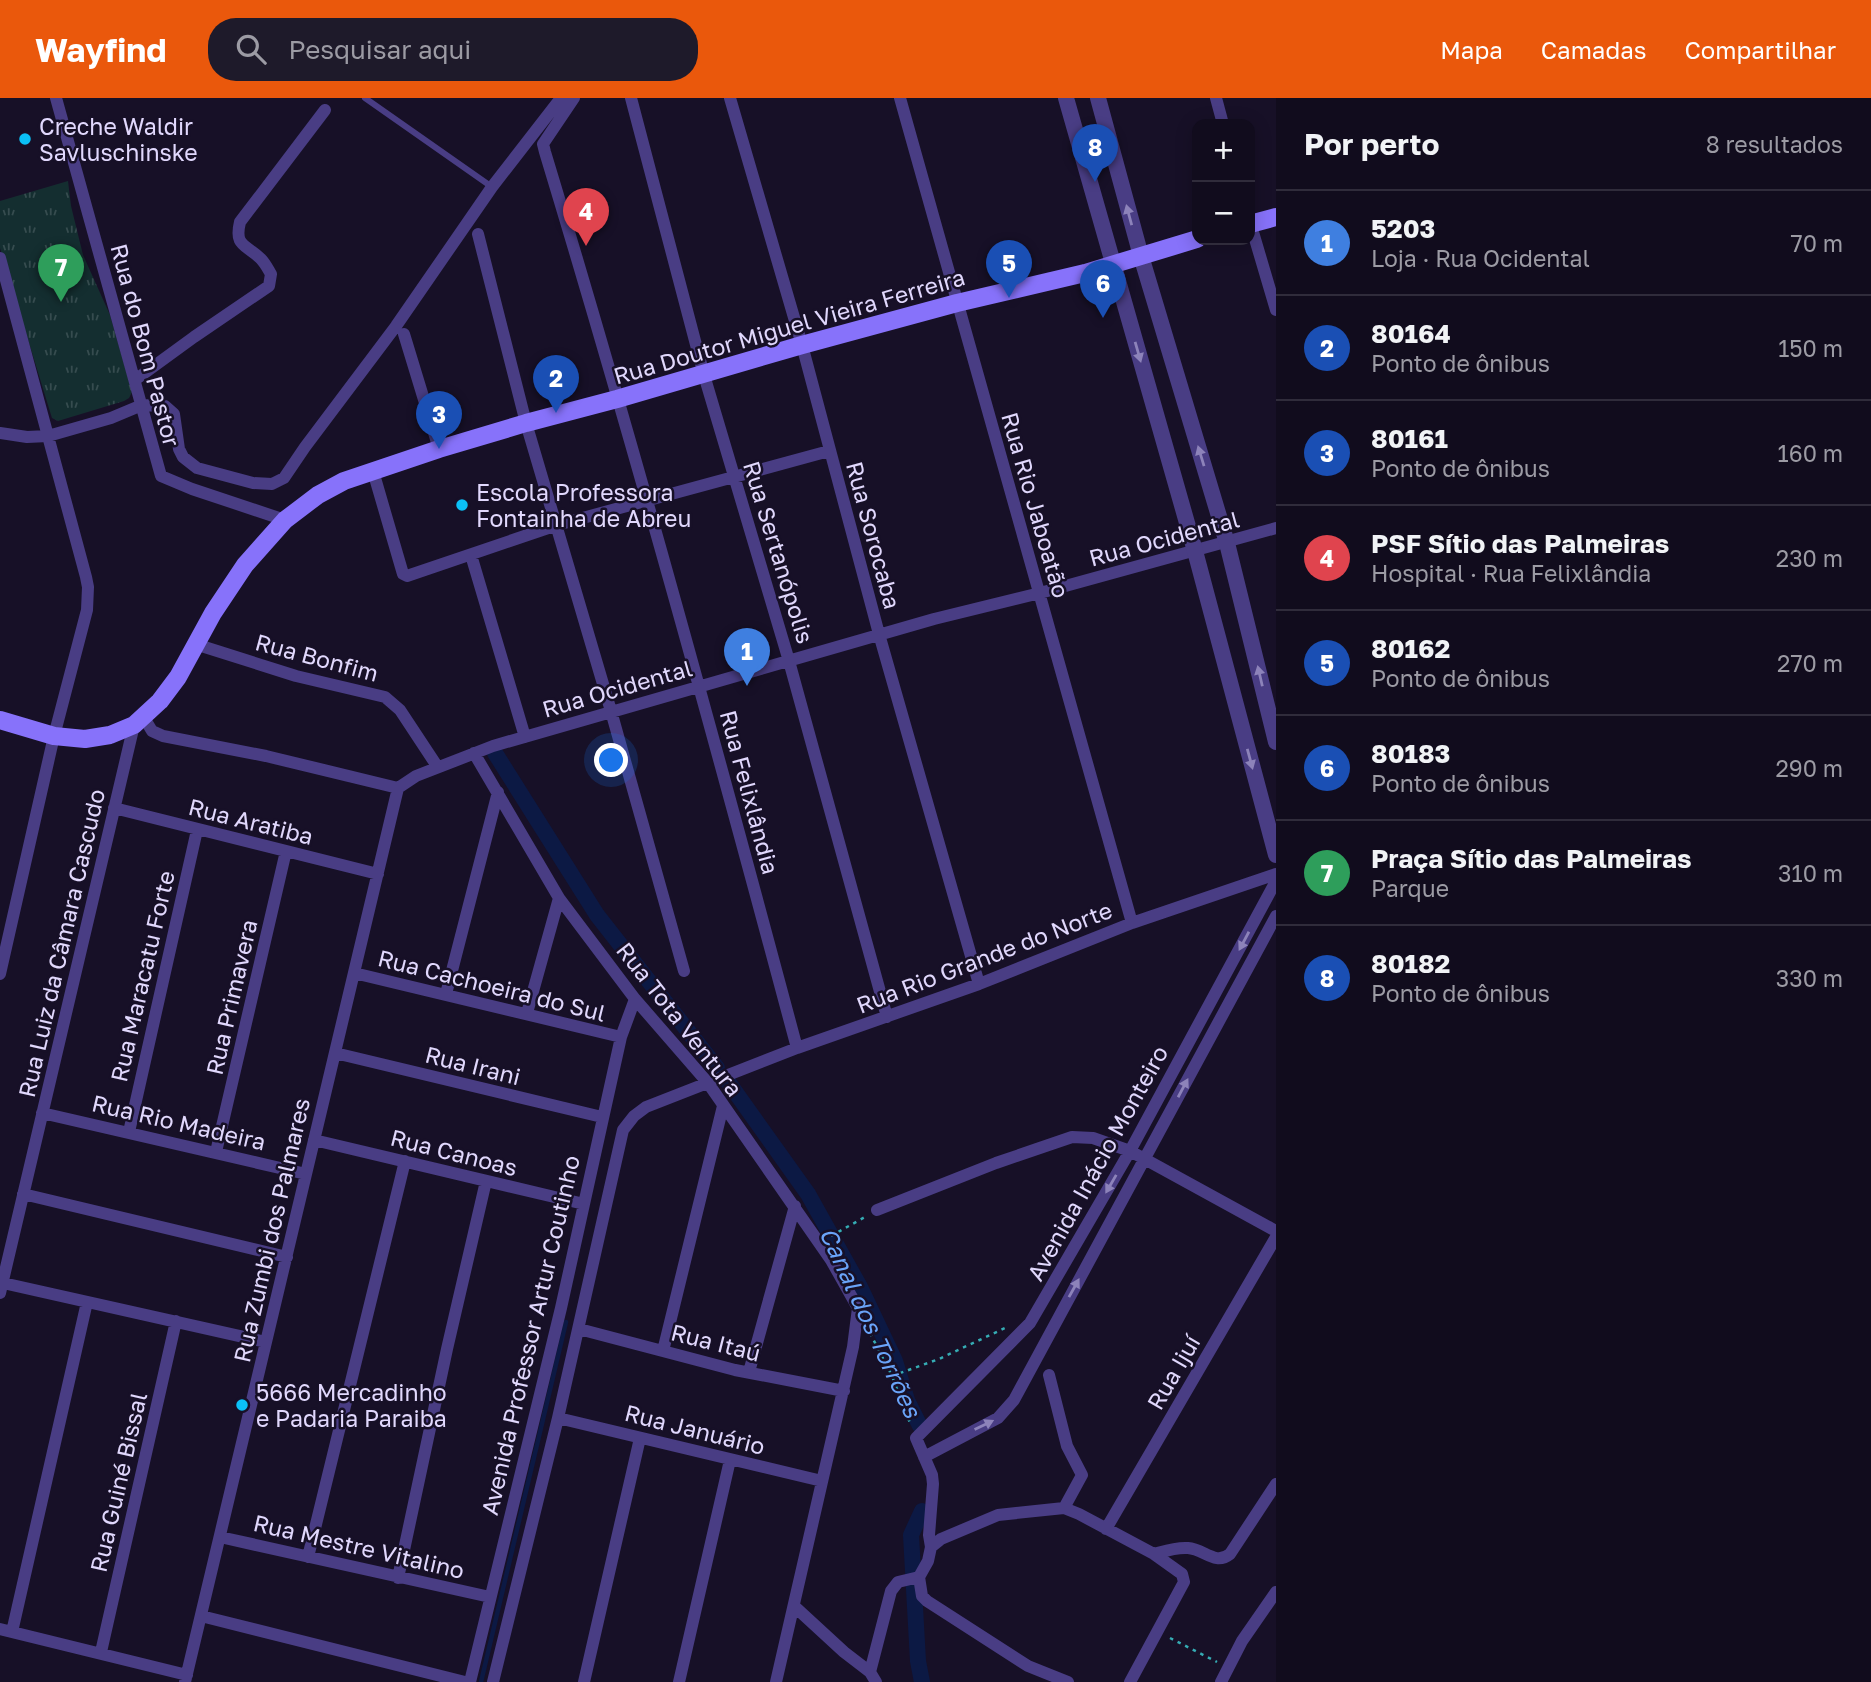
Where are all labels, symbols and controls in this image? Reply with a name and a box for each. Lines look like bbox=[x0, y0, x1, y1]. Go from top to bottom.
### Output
search box bbox=[208, 18, 698, 81]
text: Wayfind bbox=[35, 30, 166, 69]
icon: search bbox=[232, 30, 270, 68]
text: Pesquisar aqui bbox=[288, 34, 471, 65]
text: Mapa bbox=[1440, 35, 1503, 64]
text: Camadas bbox=[1541, 35, 1646, 64]
text: Compartilhar bbox=[1684, 35, 1836, 64]
place label: Creche Waldir Savluschinske bbox=[39, 112, 198, 166]
map controls bbox=[1192, 119, 1255, 245]
button: + bbox=[1192, 119, 1255, 182]
pin: 8 bbox=[1072, 124, 1118, 182]
text: Por perto bbox=[1304, 126, 1439, 162]
text: 8 resultados bbox=[1706, 130, 1843, 158]
marker: Creche Waldir Savluschinske bbox=[17, 131, 33, 147]
button: − bbox=[1192, 182, 1255, 245]
pin: 4 bbox=[563, 188, 609, 246]
one-way arrow bbox=[1124, 204, 1134, 225]
text: 5203 bbox=[1371, 213, 1435, 244]
text: 1 bbox=[1321, 229, 1333, 257]
text: 70 m bbox=[1790, 229, 1843, 257]
pin: 5 bbox=[986, 240, 1032, 298]
street label: Rua do Bom Pastor bbox=[105, 241, 187, 450]
pin: 7 bbox=[38, 244, 84, 302]
text: Loja · Rua Ocidental bbox=[1371, 244, 1590, 272]
pin: 6 bbox=[1080, 260, 1126, 318]
street label: Rua Doutor Miguel Vieira Ferreira bbox=[610, 262, 968, 390]
text: 80164 bbox=[1371, 318, 1451, 349]
text: 2 bbox=[1320, 334, 1334, 362]
text: 150 m bbox=[1778, 334, 1843, 362]
one-way arrow bbox=[1133, 342, 1143, 363]
text: Ponto de ônibus bbox=[1371, 349, 1550, 377]
pin: 2 bbox=[533, 355, 579, 413]
pin: 3 bbox=[416, 391, 462, 449]
street label: Rua Rio Jaboatão bbox=[996, 409, 1076, 601]
text: 80161 bbox=[1371, 423, 1448, 454]
text: 3 bbox=[1320, 439, 1334, 467]
text: 160 m bbox=[1778, 439, 1843, 467]
one-way arrow bbox=[1195, 446, 1205, 467]
text: Ponto de ônibus bbox=[1371, 454, 1550, 482]
street label: Rua Sertanópolis bbox=[738, 457, 820, 647]
street label: Rua Sorocaba bbox=[841, 458, 907, 612]
place label: Escola Professora Fontainha de Abreu bbox=[476, 478, 691, 532]
marker: Escola Professora Fontainha de Abreu bbox=[454, 497, 470, 513]
street label: Rua Ocidental bbox=[1086, 504, 1242, 572]
text: PSF Sítio das Palmeiras bbox=[1371, 528, 1669, 559]
text: 4 bbox=[1320, 544, 1334, 572]
text: 230 m bbox=[1776, 544, 1843, 572]
text: Hospital · Rua Felixlândia bbox=[1371, 559, 1651, 587]
street label: Rua Bonfim bbox=[252, 627, 382, 687]
pin: 1 bbox=[724, 628, 770, 686]
text: 80162 bbox=[1371, 633, 1450, 664]
text: 5 bbox=[1320, 649, 1334, 677]
text: 270 m bbox=[1777, 649, 1843, 677]
street label: Rua Ocidental bbox=[539, 653, 695, 723]
text: Ponto de ônibus bbox=[1371, 664, 1550, 692]
one-way arrow bbox=[1254, 665, 1265, 687]
street label: Rua Felixlândia bbox=[715, 707, 785, 877]
text: 80183 bbox=[1371, 738, 1450, 769]
your location bbox=[594, 743, 628, 777]
one-way arrow bbox=[1246, 749, 1256, 770]
text: 6 bbox=[1320, 754, 1334, 782]
text: 290 m bbox=[1775, 754, 1843, 782]
text: Ponto de ônibus bbox=[1371, 769, 1550, 797]
street label: Rua Luiz da Câmara Cascudo bbox=[12, 786, 110, 1100]
street label: Rua Aratiba bbox=[186, 792, 316, 850]
text: Praça Sítio das Palmeiras bbox=[1371, 843, 1692, 874]
text: 7 bbox=[1321, 859, 1333, 887]
text: 310 m bbox=[1778, 859, 1843, 887]
street label: Rua Maracatu Forte bbox=[104, 868, 180, 1084]
text: Parque bbox=[1371, 874, 1449, 902]
street label: Rua Rio Grande do Norte bbox=[852, 895, 1116, 1019]
street label: Rua Primavera bbox=[200, 917, 262, 1077]
one-way arrow bbox=[1238, 931, 1249, 951]
street label: Rua Tota Ventura bbox=[611, 936, 749, 1102]
street label: Rua Cachoeira do Sul bbox=[375, 943, 609, 1027]
text: 80182 bbox=[1371, 948, 1450, 979]
text: 8 bbox=[1320, 964, 1334, 992]
text: 330 m bbox=[1776, 964, 1843, 992]
text: Ponto de ônibus bbox=[1371, 979, 1550, 1007]
street label: Rua Irani bbox=[423, 1040, 523, 1090]
street label: Avenida Inácio Monteiro bbox=[1021, 1041, 1173, 1285]
one-way arrow bbox=[1177, 1078, 1189, 1098]
street label: Rua Rio Madeira bbox=[89, 1088, 269, 1156]
street label: Rua Zumbi dos Palmares bbox=[227, 1095, 315, 1365]
street label: Rua Canoas bbox=[388, 1123, 520, 1181]
street label: Avenida Professor Artur Coutinho bbox=[475, 1152, 585, 1518]
one-way arrow bbox=[1105, 1174, 1117, 1193]
water label: Canal dos Torrões bbox=[814, 1222, 928, 1423]
one-way arrow bbox=[1068, 1278, 1080, 1297]
street label: Rua Itaú bbox=[668, 1317, 764, 1367]
street label: Rua Ijuí bbox=[1141, 1328, 1206, 1414]
place label: 5666 Mercadinho e Padaria Paraiba bbox=[256, 1378, 447, 1432]
street label: Rua Guiné Bissal bbox=[84, 1389, 152, 1575]
marker: 5666 Mercadinho e Padaria Paraiba bbox=[234, 1397, 250, 1413]
street label: Rua Januário bbox=[622, 1398, 768, 1460]
one-way arrow bbox=[974, 1419, 994, 1430]
street label: Rua Mestre Vitalino bbox=[251, 1508, 467, 1584]

